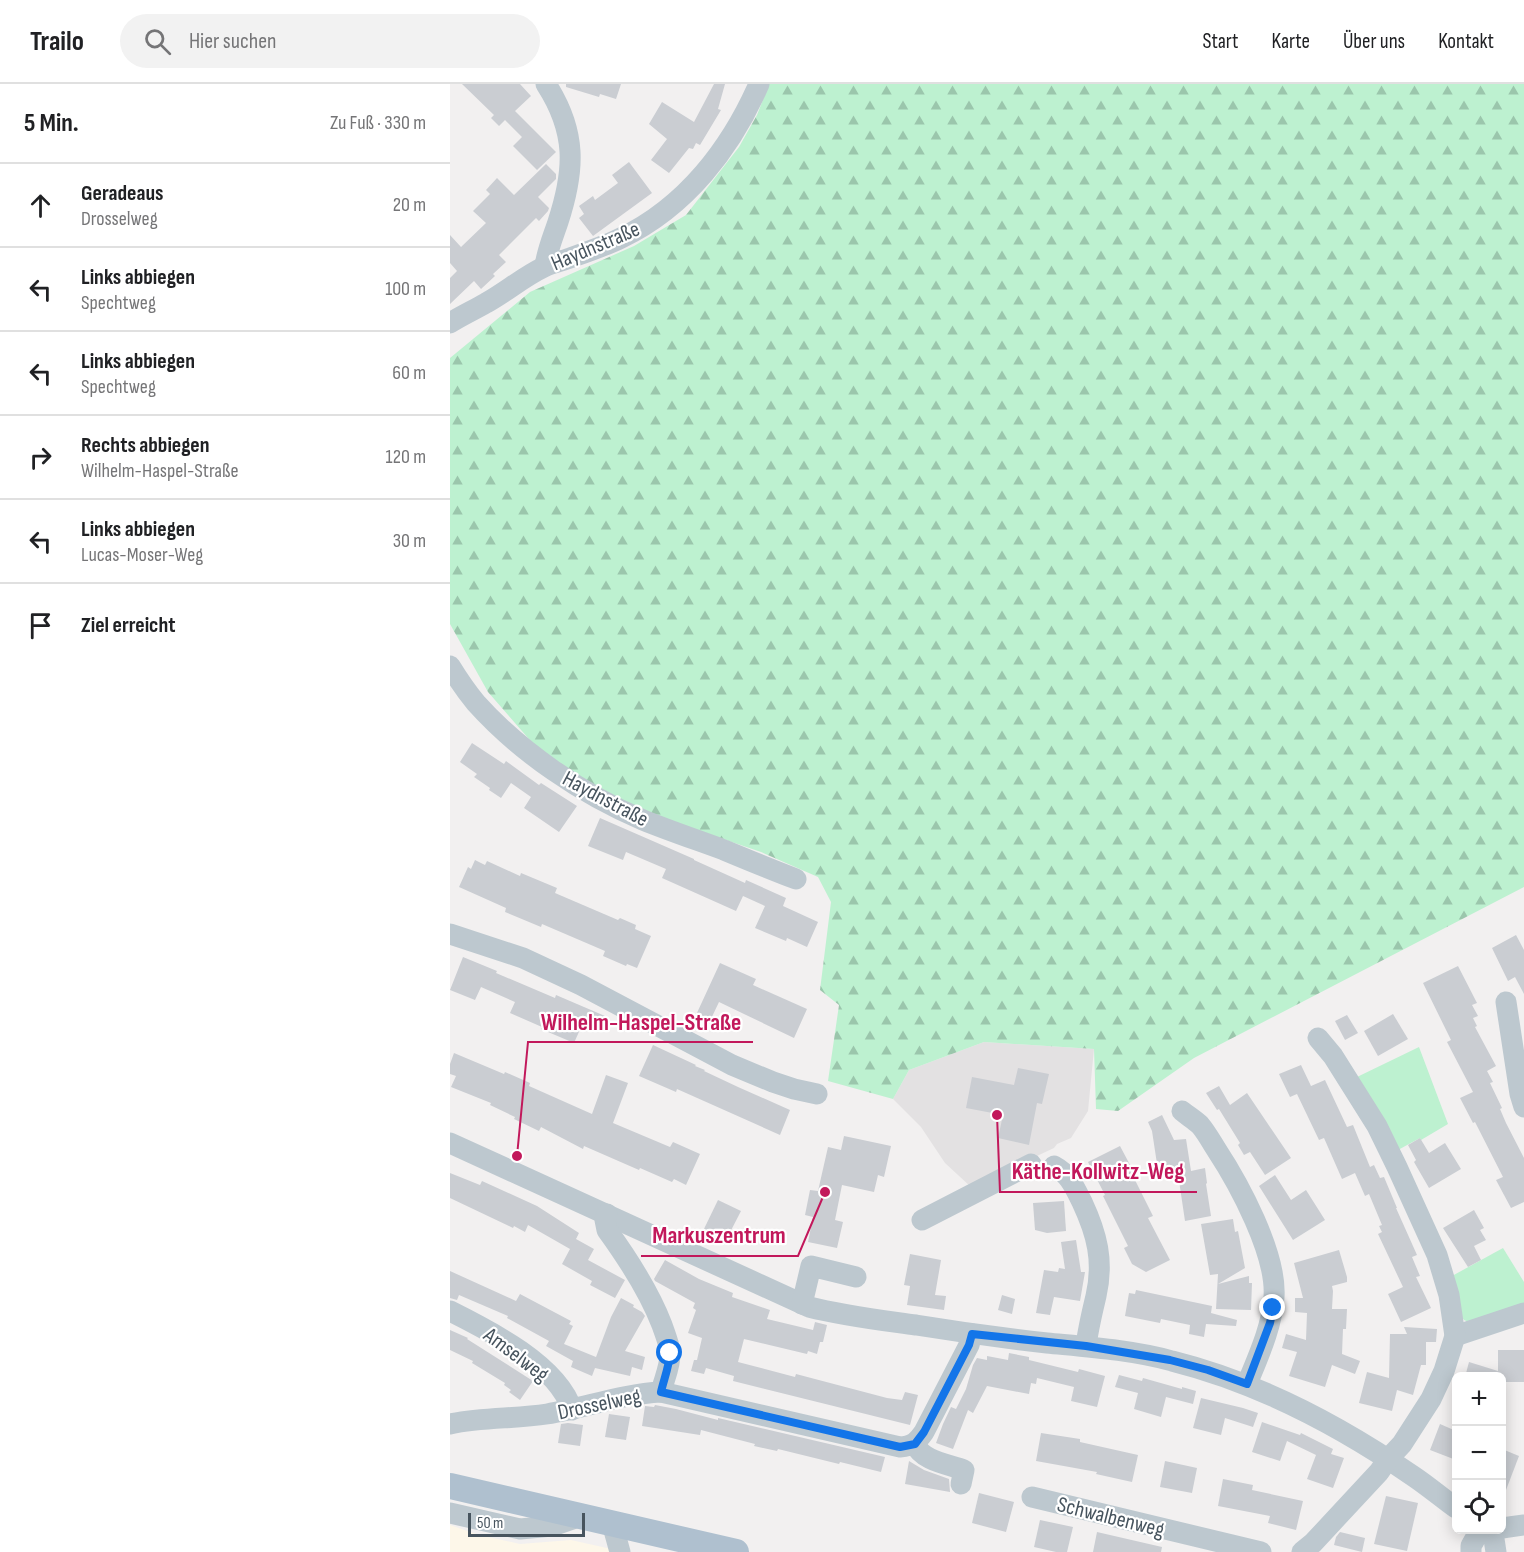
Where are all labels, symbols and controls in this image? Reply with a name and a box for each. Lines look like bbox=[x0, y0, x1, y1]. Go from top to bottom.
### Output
search box bbox=[120, 14, 540, 68]
text: Trailo bbox=[30, 25, 84, 58]
icon: search bbox=[141, 25, 174, 58]
text: Hier suchen bbox=[189, 28, 276, 55]
text: Start bbox=[1202, 29, 1239, 54]
text: Karte bbox=[1272, 29, 1310, 54]
text: Über uns bbox=[1343, 29, 1405, 54]
text: Kontakt bbox=[1438, 29, 1494, 54]
text: 5 Min. bbox=[24, 108, 79, 139]
text: Zu Fuß · 330 m bbox=[330, 111, 426, 135]
text: Geradeaus bbox=[81, 180, 164, 207]
icon: ahead bbox=[24, 189, 57, 222]
text: 20 m bbox=[393, 193, 426, 217]
text: Drosselweg bbox=[81, 207, 158, 231]
street label: Haydnstraße bbox=[547, 216, 644, 277]
text: Links abbiegen bbox=[81, 264, 195, 291]
icon: left bbox=[24, 273, 57, 306]
text: 100 m bbox=[385, 277, 426, 301]
text: Spechtweg bbox=[81, 291, 156, 315]
text: Links abbiegen bbox=[81, 348, 195, 375]
icon: left bbox=[24, 357, 57, 390]
text: 60 m bbox=[392, 361, 426, 385]
text: Spechtweg bbox=[81, 375, 156, 399]
text: Rechts abbiegen bbox=[81, 432, 210, 459]
icon: right bbox=[24, 441, 57, 474]
text: 120 m bbox=[386, 445, 426, 469]
text: Wilhelm-Haspel-Straße bbox=[81, 459, 238, 483]
text: Links abbiegen bbox=[81, 516, 195, 543]
icon: left bbox=[24, 525, 57, 558]
text: 30 m bbox=[393, 529, 426, 553]
text: Lucas-Moser-Weg bbox=[81, 543, 203, 567]
icon: arrive bbox=[24, 609, 57, 642]
text: Ziel erreicht bbox=[81, 612, 176, 639]
street label: Haydnstraße bbox=[558, 765, 653, 833]
callout: Wilhelm-Haspel-Straße bbox=[528, 1000, 753, 1042]
text: Wilhelm-Haspel-Straße bbox=[541, 1008, 741, 1037]
callout: Käthe-Kollwitz-Weg bbox=[1000, 1150, 1197, 1192]
text: Käthe-Kollwitz-Weg bbox=[1012, 1157, 1184, 1186]
callout: Markuszentrum bbox=[641, 1214, 798, 1256]
text: Markuszentrum bbox=[652, 1221, 786, 1250]
route end bbox=[1259, 1294, 1285, 1320]
street label: Amselweg bbox=[477, 1321, 554, 1389]
route start bbox=[656, 1339, 682, 1365]
map controls bbox=[1452, 1372, 1506, 1534]
button: + bbox=[1452, 1372, 1506, 1426]
street label: Drosselweg bbox=[555, 1382, 644, 1426]
button: − bbox=[1452, 1426, 1506, 1480]
button: locate bbox=[1452, 1480, 1506, 1534]
street label: Schwalbenweg bbox=[1054, 1491, 1167, 1544]
scale bar bbox=[468, 1510, 585, 1538]
text: 50 m bbox=[477, 1514, 503, 1533]

